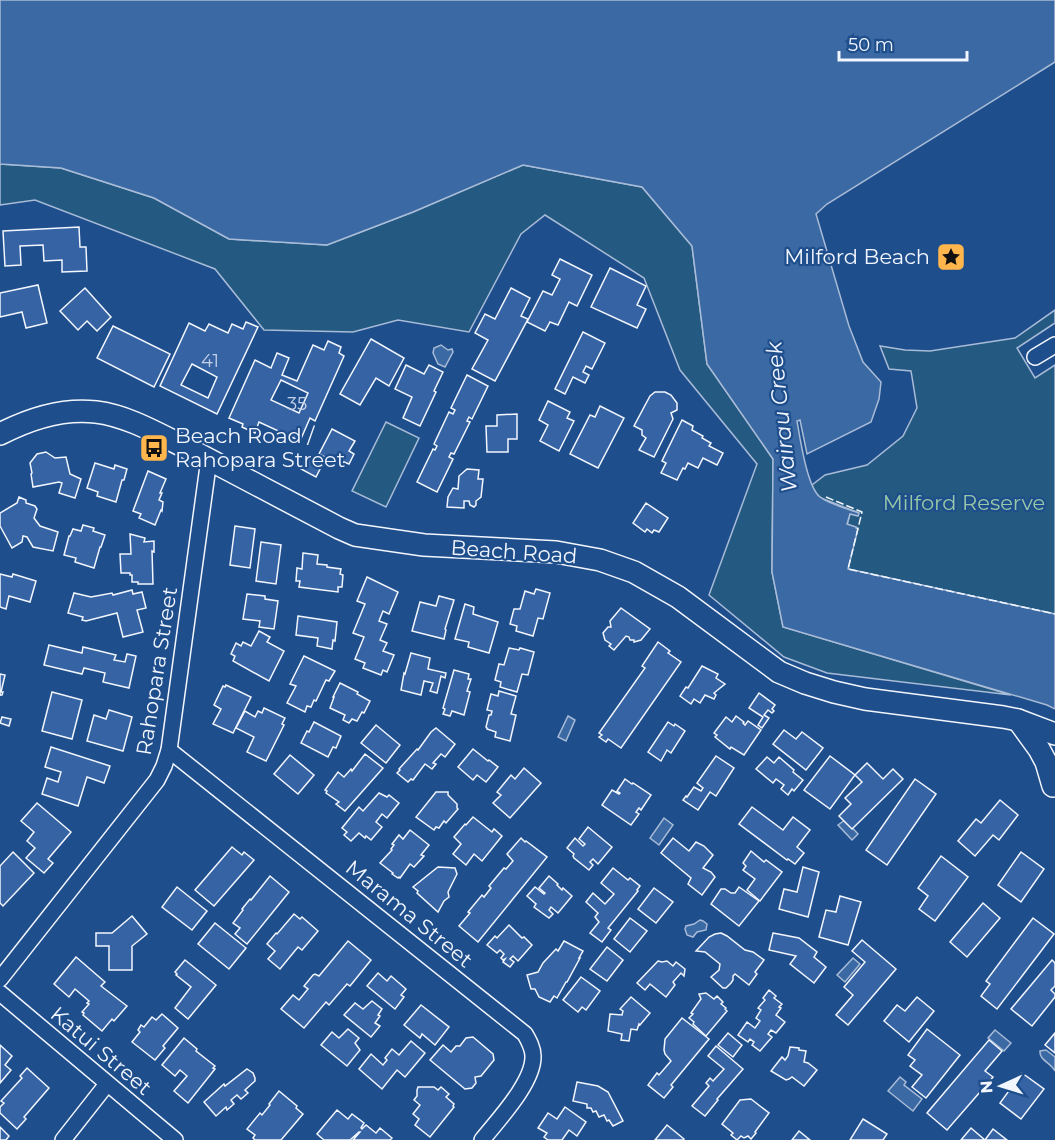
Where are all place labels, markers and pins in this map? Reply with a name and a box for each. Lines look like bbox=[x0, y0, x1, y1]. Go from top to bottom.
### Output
place icon: Milford Beach bbox=[935, 241, 967, 273]
place label: Milford Beach bbox=[784, 244, 930, 269]
place label: Beach Road / Rahopara Street bbox=[175, 423, 345, 472]
bus stop icon: Beach Road / Rahopara Street bbox=[138, 432, 170, 464]

